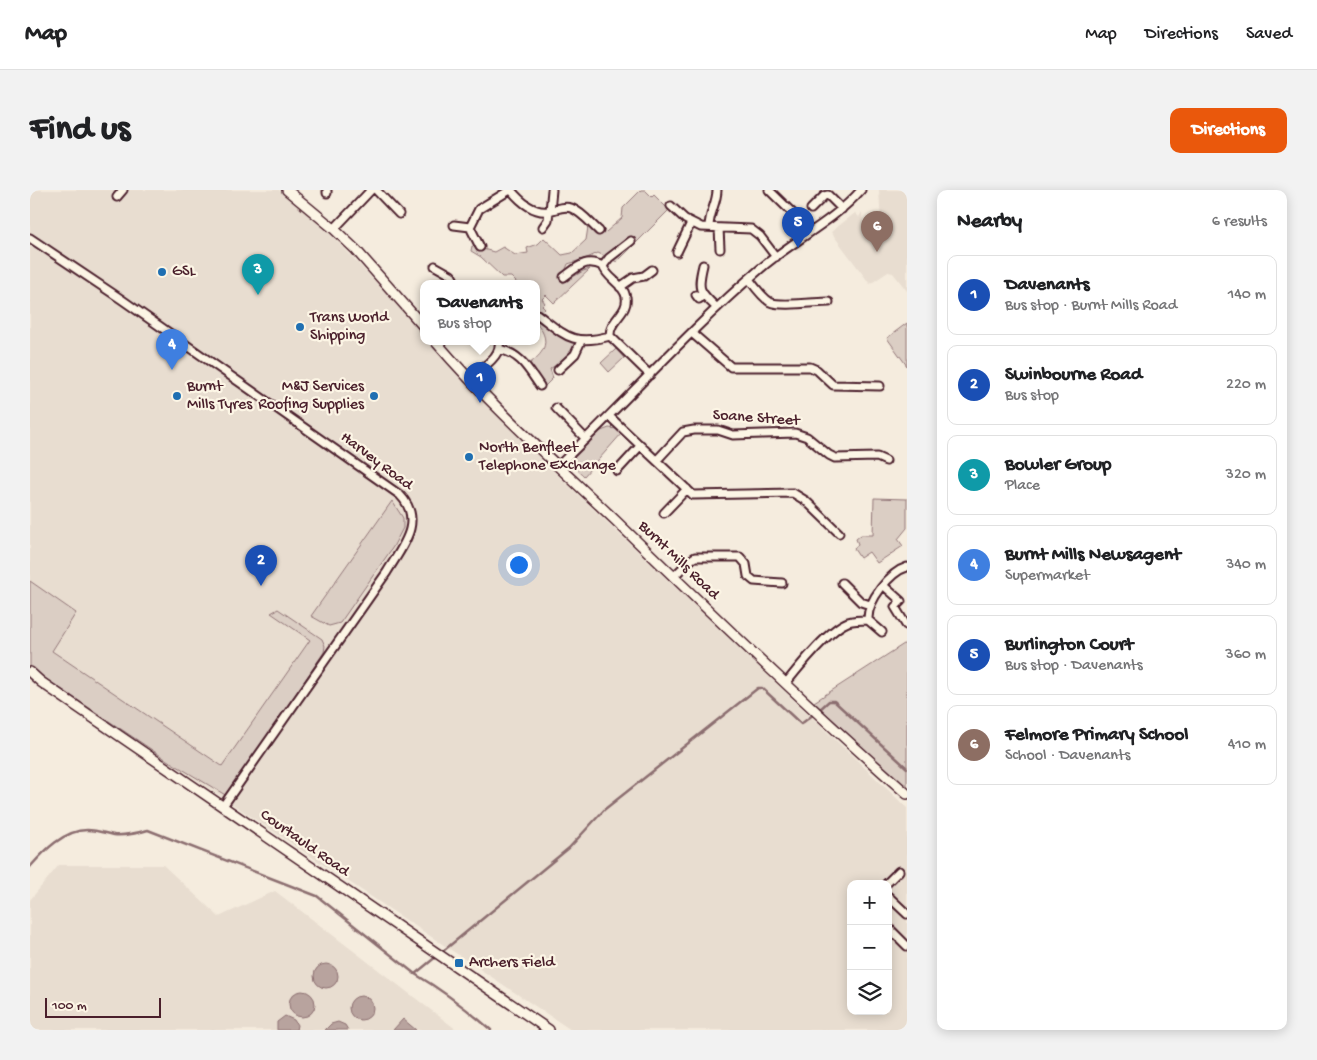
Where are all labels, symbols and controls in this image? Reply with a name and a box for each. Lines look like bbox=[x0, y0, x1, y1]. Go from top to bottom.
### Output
text: Map bbox=[25, 20, 67, 49]
text: Map bbox=[1085, 24, 1117, 45]
text: Directions bbox=[1145, 24, 1218, 45]
text: Saved bbox=[1246, 24, 1292, 45]
button: Directions bbox=[1170, 108, 1287, 153]
text: Find us bbox=[30, 110, 130, 151]
pin: 5 bbox=[782, 207, 814, 248]
text: Nearby bbox=[957, 210, 1022, 235]
pin: 6 bbox=[861, 211, 893, 252]
text: 6 results bbox=[1212, 213, 1267, 232]
pin: 3 bbox=[242, 254, 274, 295]
place label: GSL bbox=[172, 263, 197, 282]
marker: GSL bbox=[156, 266, 168, 278]
text: Davenants bbox=[1005, 274, 1089, 297]
popup bbox=[420, 280, 540, 345]
text: 1 bbox=[971, 286, 977, 305]
text: 140 m bbox=[1228, 286, 1266, 305]
text: Davenants bbox=[438, 292, 522, 315]
text: Bus stop · Burnt Mills Road bbox=[1005, 297, 1177, 316]
place label: Trans World Shipping bbox=[309, 309, 390, 346]
text: Bus stop bbox=[438, 315, 492, 334]
marker: Trans World Shipping bbox=[294, 321, 306, 333]
pin: 4 bbox=[156, 329, 188, 370]
pin: 1 bbox=[464, 362, 496, 403]
text: Swinbourne Road bbox=[1005, 364, 1142, 387]
text: 2 bbox=[970, 376, 978, 395]
text: 220 m bbox=[1226, 376, 1266, 395]
place label: Burnt Mills Tyres bbox=[186, 378, 253, 415]
place label: M&J Services Roofing Supplies bbox=[258, 378, 365, 415]
text: Bus stop bbox=[1005, 387, 1059, 406]
marker: Burnt Mills Tyres bbox=[171, 390, 183, 402]
marker: M&J Services Roofing Supplies bbox=[368, 390, 380, 402]
street label: Soane Street bbox=[712, 406, 801, 432]
street label: Harvey Road bbox=[336, 429, 417, 496]
place label: North Benfleet Telephone Exchange bbox=[478, 439, 617, 476]
marker: North Benfleet Telephone Exchange bbox=[463, 451, 475, 463]
text: Bowler Group bbox=[1005, 454, 1111, 477]
text: 3 bbox=[970, 466, 978, 485]
text: 320 m bbox=[1226, 466, 1266, 485]
text: Place bbox=[1005, 477, 1040, 496]
street label: Burnt Mills Road bbox=[633, 517, 724, 606]
text: Burnt Mills Newsagent bbox=[1005, 544, 1181, 567]
pin: 2 bbox=[245, 545, 277, 586]
your location bbox=[506, 552, 532, 578]
text: 4 bbox=[970, 556, 978, 575]
text: 340 m bbox=[1226, 556, 1266, 575]
text: Supermarket bbox=[1005, 567, 1090, 586]
text: Burlington Court bbox=[1005, 634, 1133, 657]
text: 5 bbox=[970, 646, 978, 665]
text: 360 m bbox=[1225, 646, 1266, 665]
text: Bus stop · Davenants bbox=[1005, 657, 1143, 676]
text: Felmore Primary School bbox=[1005, 724, 1188, 747]
text: 6 bbox=[970, 736, 978, 755]
text: 410 m bbox=[1228, 736, 1266, 755]
text: School · Davenants bbox=[1005, 747, 1130, 766]
street label: Courtauld Road bbox=[256, 806, 354, 883]
map controls bbox=[847, 880, 892, 1015]
button: + bbox=[847, 880, 892, 925]
button: − bbox=[847, 925, 892, 970]
place label: Archers Field bbox=[469, 954, 556, 973]
marker: Archers Field bbox=[453, 957, 465, 969]
button: layers bbox=[847, 970, 892, 1015]
scale bar bbox=[45, 995, 161, 1018]
text: 100 m bbox=[52, 998, 87, 1015]

